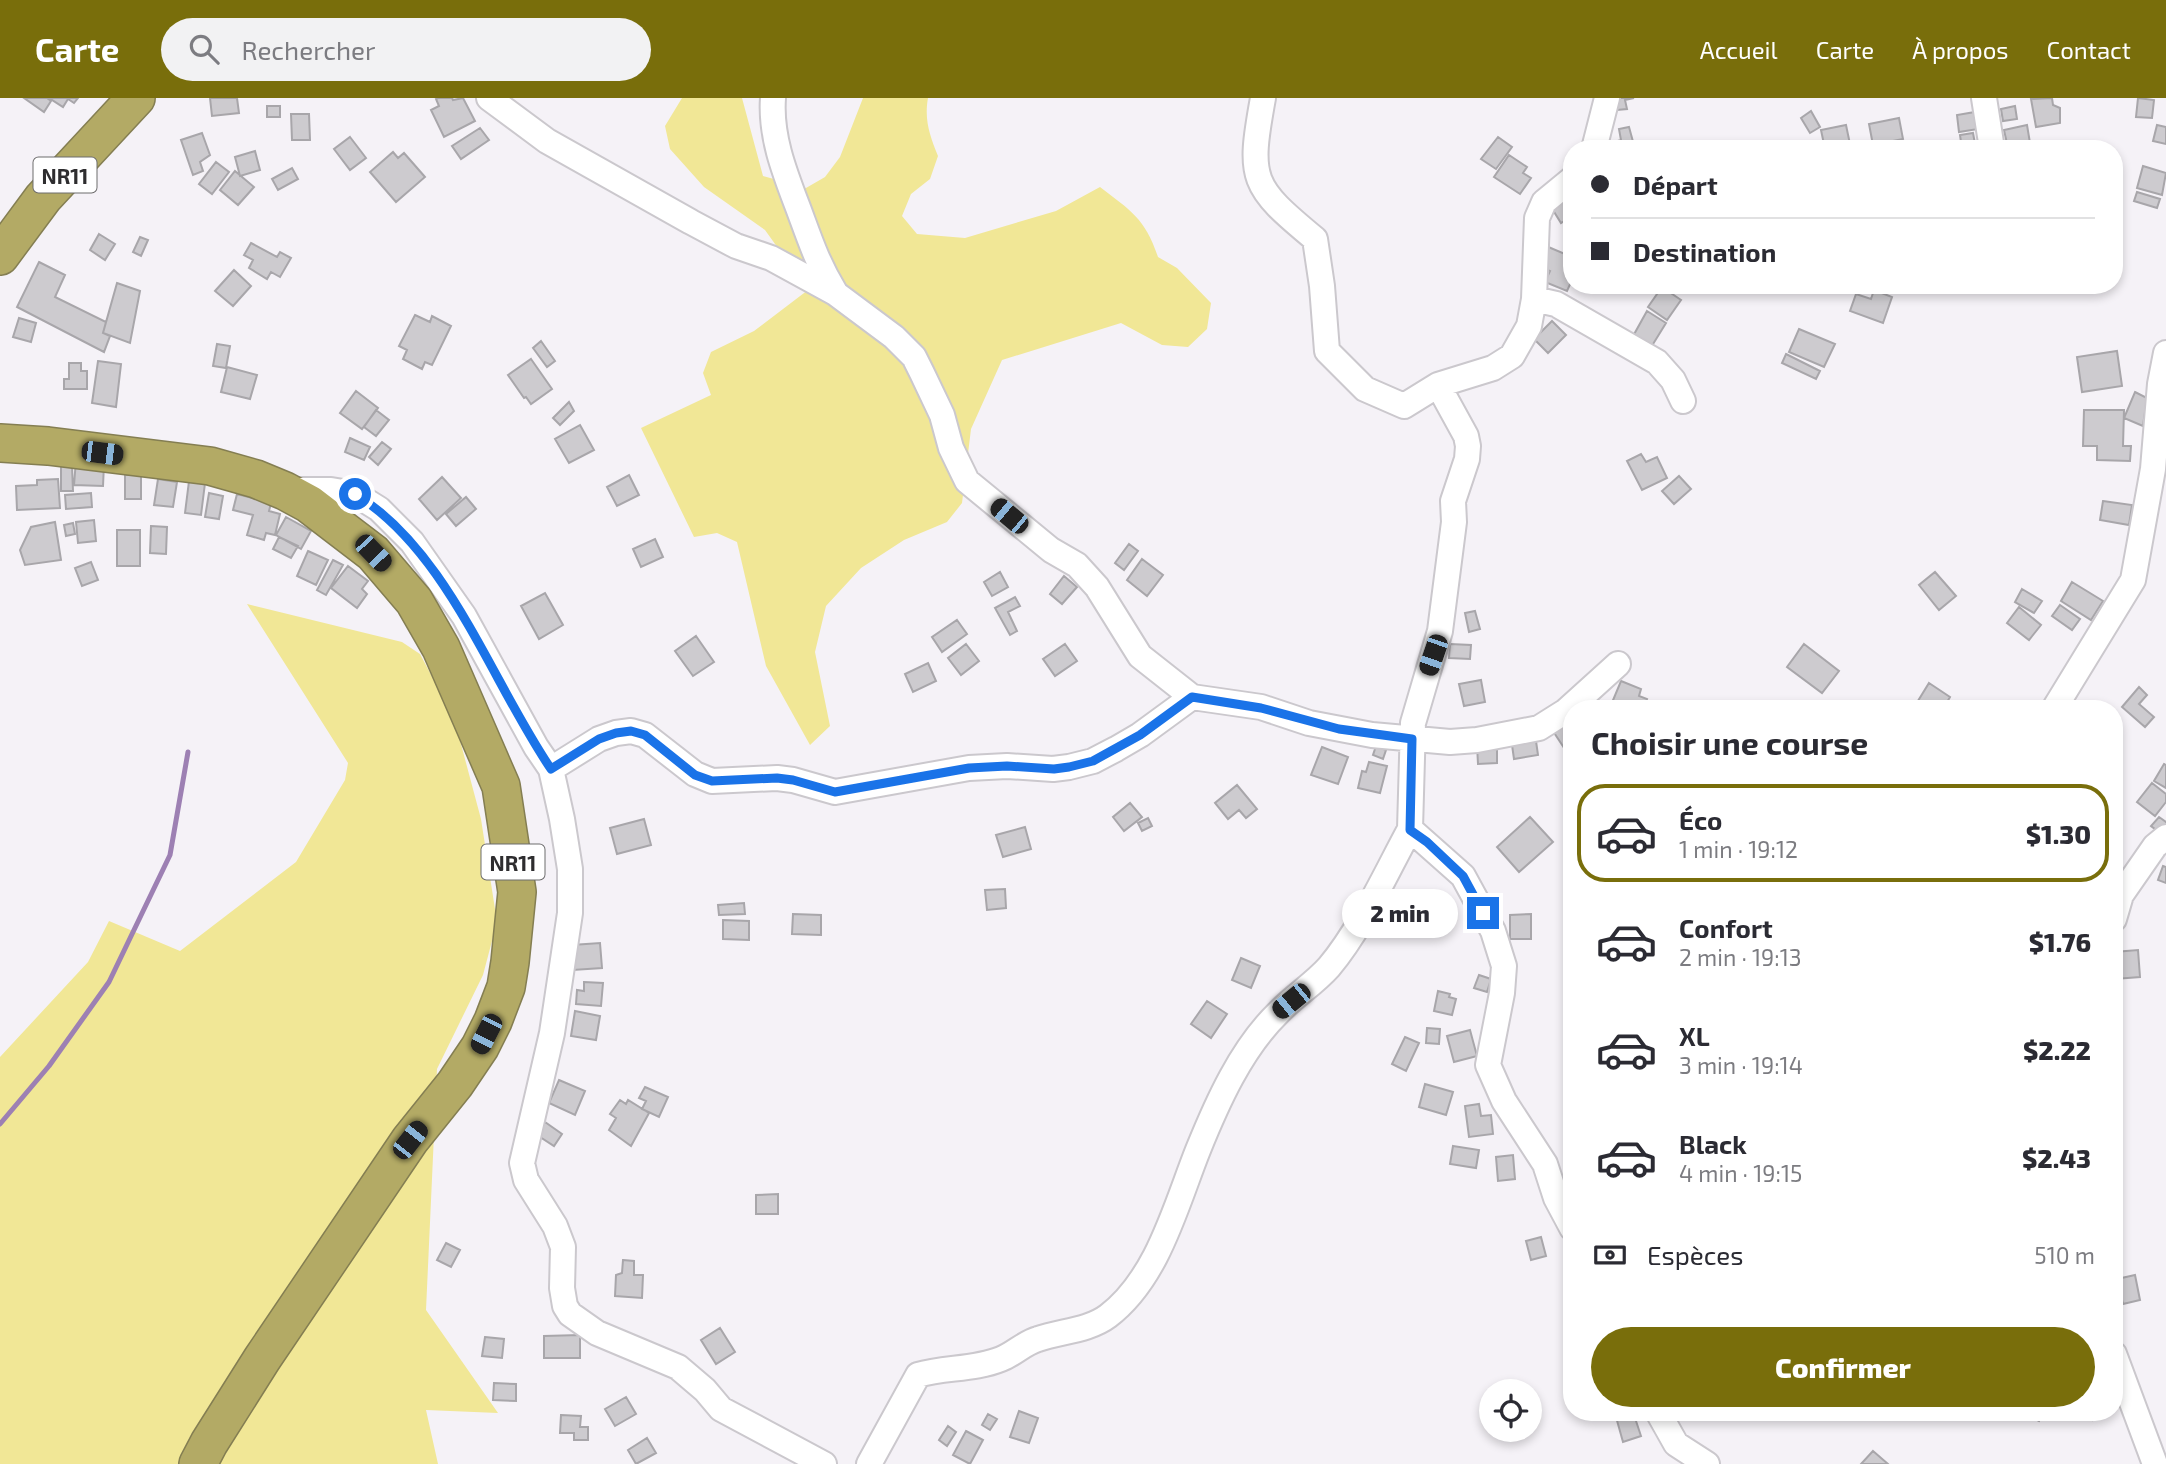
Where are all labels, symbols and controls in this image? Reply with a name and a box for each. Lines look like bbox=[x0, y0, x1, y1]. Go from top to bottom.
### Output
search box bbox=[161, 18, 651, 81]
text: Carte bbox=[35, 29, 119, 69]
icon: search bbox=[185, 30, 223, 68]
text: Rechercher bbox=[241, 34, 375, 65]
text: Accueil bbox=[1700, 35, 1778, 64]
text: Carte bbox=[1816, 35, 1874, 64]
text: À propos bbox=[1912, 35, 2009, 64]
text: Contact bbox=[2047, 35, 2131, 64]
road number: NR11 bbox=[34, 158, 96, 192]
text: Départ bbox=[1633, 169, 1718, 200]
text: Destination bbox=[1633, 236, 1776, 267]
car bbox=[80, 440, 125, 466]
route start bbox=[339, 478, 371, 510]
car bbox=[987, 494, 1032, 538]
car bbox=[351, 531, 396, 575]
car bbox=[1417, 632, 1450, 678]
text: Choisir une course bbox=[1591, 723, 1868, 761]
icon: car bbox=[1595, 802, 1658, 865]
text: Éco bbox=[1679, 804, 1722, 835]
text: $1.30 bbox=[2026, 818, 2091, 849]
text: 1 min · 19:12 bbox=[1679, 835, 1798, 863]
road number: NR11 bbox=[482, 844, 544, 880]
callout: 2 min bbox=[1343, 888, 1458, 938]
route end bbox=[1467, 897, 1499, 929]
text: 2 min bbox=[1370, 899, 1430, 927]
icon: car bbox=[1595, 910, 1658, 973]
text: Confort bbox=[1679, 912, 1773, 943]
text: $1.76 bbox=[2029, 926, 2091, 957]
text: 2 min · 19:13 bbox=[1679, 943, 1802, 971]
car bbox=[1269, 980, 1314, 1022]
car bbox=[468, 1011, 505, 1057]
icon: car bbox=[1595, 1018, 1658, 1081]
text: XL bbox=[1679, 1020, 1710, 1051]
text: $2.22 bbox=[2023, 1034, 2091, 1065]
text: 3 min · 19:14 bbox=[1679, 1051, 1803, 1079]
car bbox=[389, 1117, 432, 1163]
icon: car bbox=[1595, 1126, 1658, 1189]
text: Black bbox=[1679, 1128, 1747, 1159]
text: $2.43 bbox=[2022, 1142, 2091, 1173]
text: 4 min · 19:15 bbox=[1679, 1159, 1802, 1187]
icon: cash bbox=[1591, 1236, 1629, 1274]
text: Espèces bbox=[1647, 1239, 1744, 1270]
text: 510 m bbox=[2034, 1241, 2095, 1269]
button: Confirmer bbox=[1591, 1327, 2095, 1407]
map controls bbox=[1479, 1379, 1542, 1442]
button: locate bbox=[1479, 1379, 1542, 1442]

